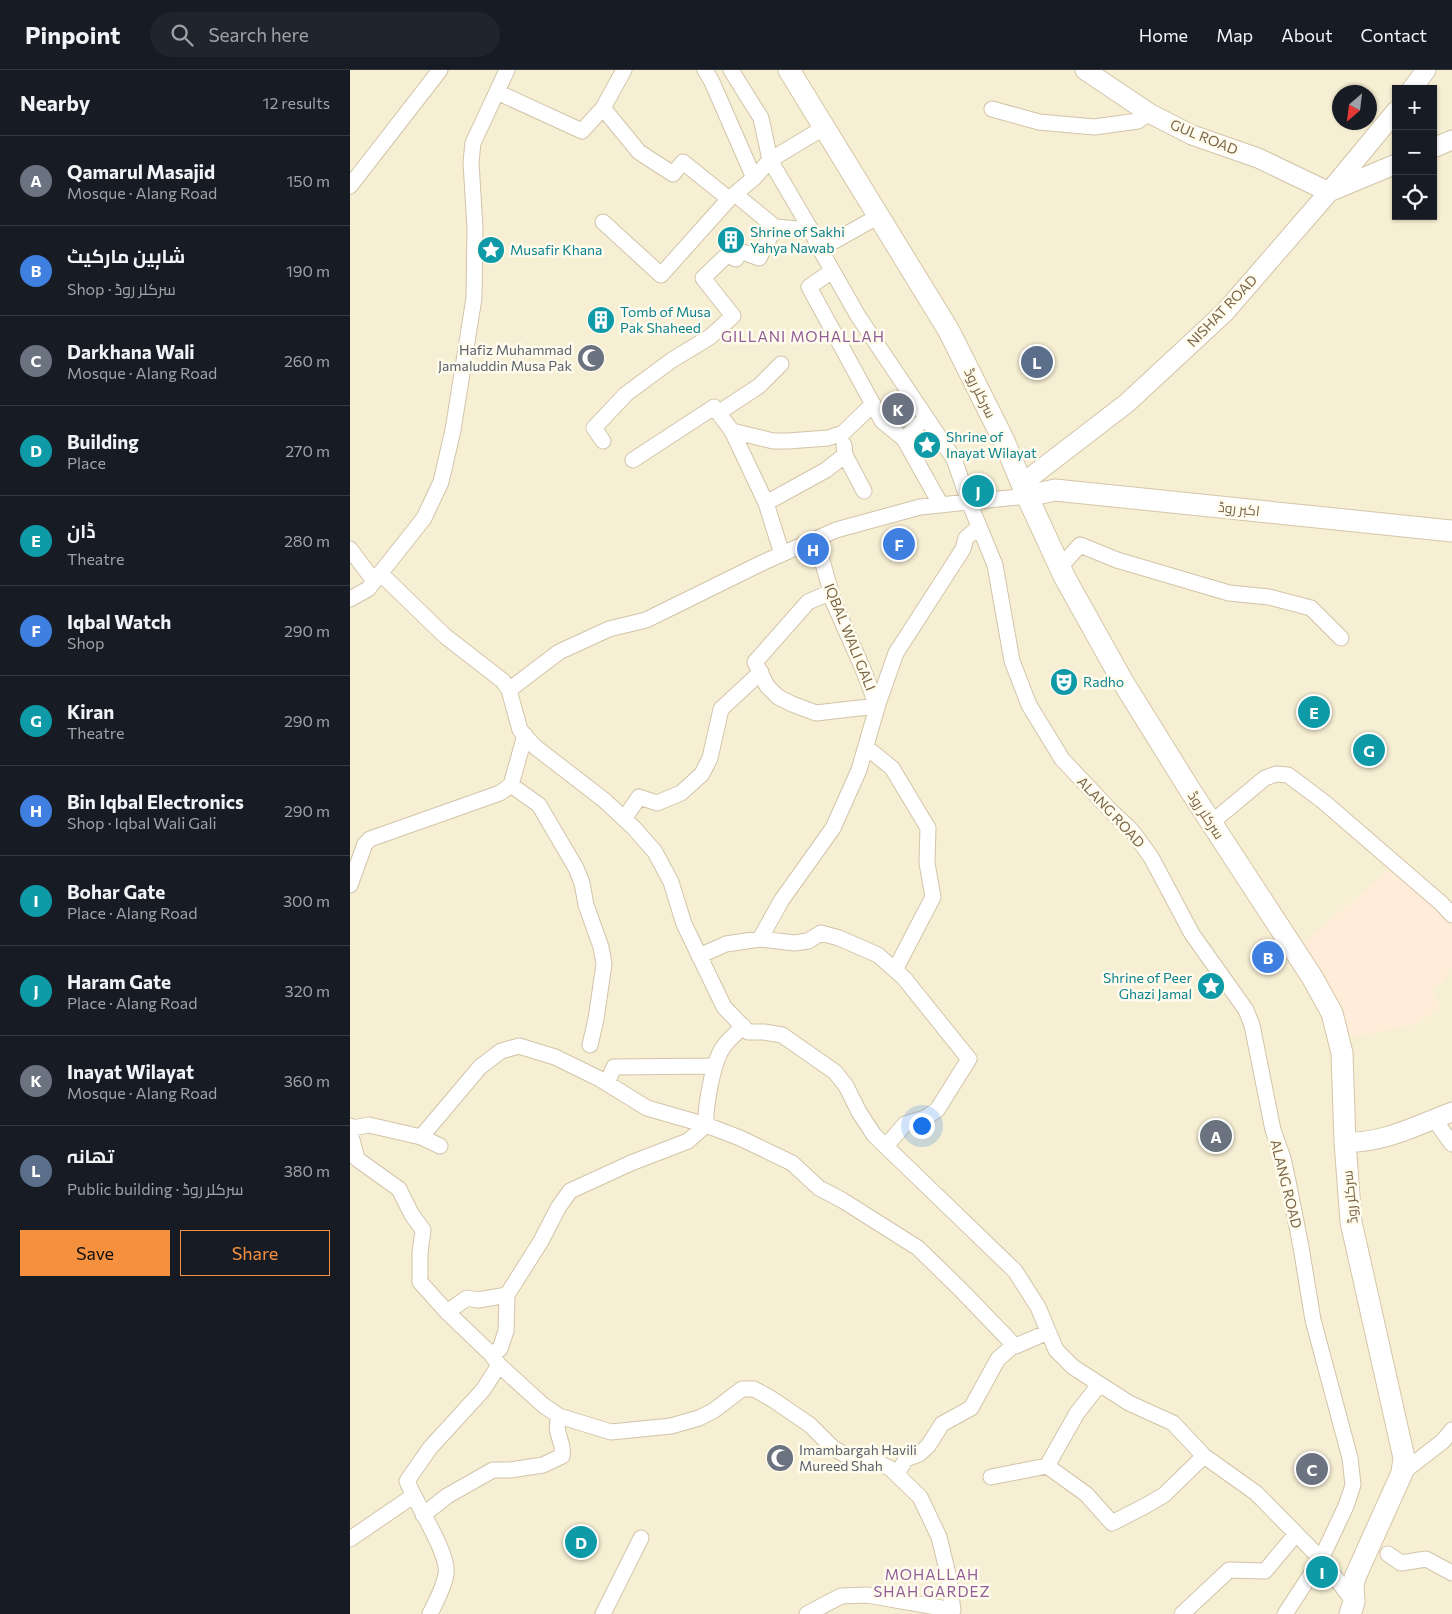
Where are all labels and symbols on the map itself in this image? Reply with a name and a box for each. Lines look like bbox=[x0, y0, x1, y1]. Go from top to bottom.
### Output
north arrow bbox=[1332, 85, 1377, 130]
street label: GUL ROAD bbox=[1168, 115, 1240, 158]
place label: Shrine of Sakhi Yahya Nawab bbox=[750, 223, 845, 256]
building icon: Shrine of Sakhi Yahya Nawab bbox=[716, 225, 746, 255]
place icon: Musafir Khana bbox=[476, 235, 506, 265]
place label: Musafir Khana bbox=[510, 241, 602, 258]
street label: NISHAT ROAD bbox=[1183, 271, 1260, 350]
place label: Tomb of Musa Pak Shaheed bbox=[620, 303, 711, 336]
building icon: Tomb of Musa Pak Shaheed bbox=[586, 305, 616, 335]
district label: GILLANI MOHALLAH bbox=[721, 327, 885, 345]
place label: Hafiz Muhammad Jamaluddin Musa Pak bbox=[438, 341, 572, 374]
mosque icon: Hafiz Muhammad Jamaluddin Musa Pak bbox=[576, 343, 606, 373]
pin: L bbox=[1021, 343, 1053, 381]
street label: سرکلر روڈ bbox=[961, 365, 1000, 421]
pin: K bbox=[882, 390, 914, 428]
place label: Shrine of Inayat Wilayat bbox=[946, 428, 1037, 461]
place icon: Shrine of Inayat Wilayat bbox=[912, 430, 942, 460]
pin: J bbox=[962, 472, 994, 510]
street label: اکبر روڈ bbox=[1217, 498, 1261, 519]
pin: F bbox=[883, 525, 915, 563]
pin: H bbox=[797, 530, 829, 568]
street label: IQBAL WALI GALI bbox=[821, 581, 880, 693]
theatre icon: Radho bbox=[1049, 667, 1079, 697]
place label: Radho bbox=[1083, 673, 1124, 690]
pin: E bbox=[1298, 693, 1330, 731]
pin: G bbox=[1353, 731, 1385, 769]
street label: ALANG ROAD bbox=[1074, 773, 1149, 851]
street label: سرکلر روڈ bbox=[1185, 788, 1228, 842]
pin: B bbox=[1252, 938, 1284, 976]
place label: Shrine of Peer Ghazi Jamal bbox=[1103, 969, 1192, 1002]
place icon: Shrine of Peer Ghazi Jamal bbox=[1196, 971, 1226, 1001]
your location bbox=[909, 1113, 935, 1139]
pin: A bbox=[1200, 1117, 1232, 1155]
street label: ALANG ROAD bbox=[1267, 1138, 1306, 1230]
street label: سرکلر روڈ bbox=[1338, 1170, 1361, 1225]
place label: Imambargah Havili Mureed Shah bbox=[799, 1441, 917, 1474]
mosque icon: Imambargah Havili Mureed Shah bbox=[765, 1443, 795, 1473]
pin: C bbox=[1296, 1450, 1328, 1488]
pin: D bbox=[565, 1523, 597, 1561]
pin: I bbox=[1306, 1553, 1338, 1591]
district label: MOHALLAH SHAH GARDEZ bbox=[874, 1565, 990, 1600]

